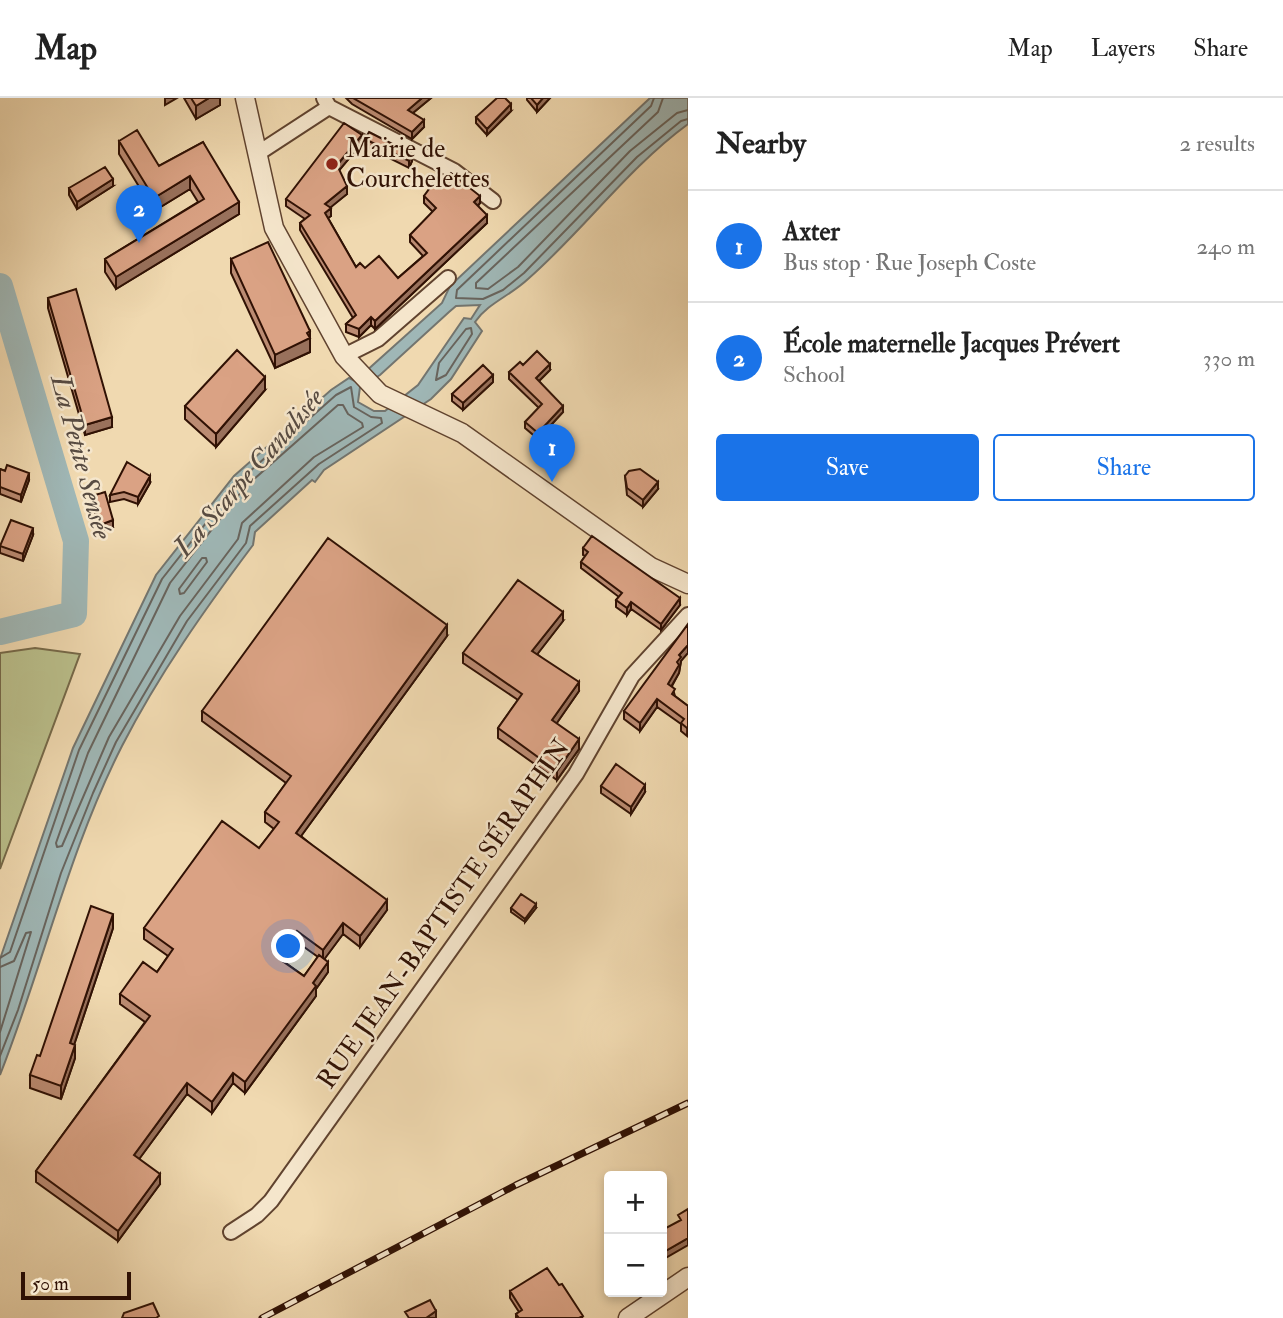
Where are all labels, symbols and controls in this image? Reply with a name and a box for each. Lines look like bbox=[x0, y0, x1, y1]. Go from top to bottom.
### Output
text: Map bbox=[35, 28, 97, 69]
text: Map bbox=[1008, 33, 1053, 64]
text: Layers bbox=[1091, 33, 1155, 64]
text: Share bbox=[1193, 33, 1248, 64]
text: Nearby bbox=[716, 125, 806, 162]
text: 2 results bbox=[1180, 129, 1255, 158]
place label: Mairie de Courchelettes bbox=[346, 133, 490, 195]
marker: Mairie de Courchelettes bbox=[324, 156, 340, 172]
pin: 2 bbox=[116, 185, 162, 243]
text: Axter bbox=[783, 216, 840, 248]
text: 1 bbox=[735, 232, 743, 261]
text: 240 m bbox=[1196, 232, 1255, 261]
text: Bus stop · Rue Joseph Coste bbox=[783, 248, 1036, 277]
text: École maternelle Jacques Prévert bbox=[783, 328, 1120, 360]
text: 2 bbox=[733, 344, 745, 373]
text: 330 m bbox=[1203, 344, 1255, 373]
text: School bbox=[783, 360, 845, 389]
water label: La Petite Sensée bbox=[42, 370, 120, 544]
water label: La Scarpe Canalisée bbox=[166, 381, 332, 565]
pin: 1 bbox=[529, 424, 575, 482]
button: Save bbox=[716, 434, 979, 501]
button: Share bbox=[993, 434, 1255, 501]
street label: RUE JEAN-BAPTISTE SÉRAPHIN bbox=[309, 731, 578, 1095]
your location bbox=[271, 929, 305, 963]
map controls bbox=[604, 1171, 667, 1297]
button: + bbox=[604, 1171, 667, 1234]
button: − bbox=[604, 1234, 667, 1297]
scale bar bbox=[21, 1269, 131, 1301]
text: 50 m bbox=[32, 1272, 69, 1296]

